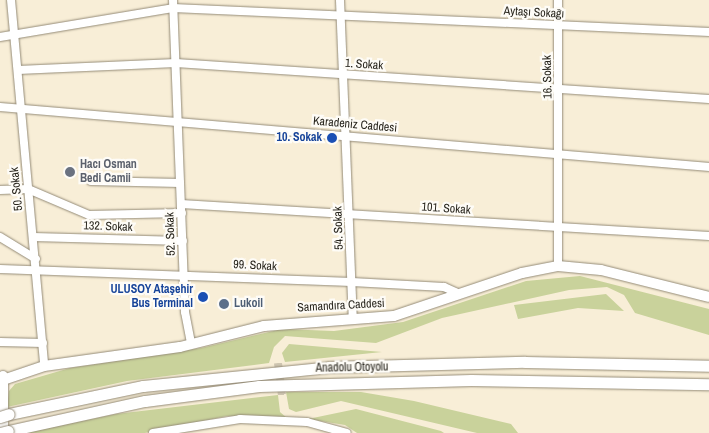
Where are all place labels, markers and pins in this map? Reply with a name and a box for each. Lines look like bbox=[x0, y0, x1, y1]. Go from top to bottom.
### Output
place label: 10. Sokak bbox=[277, 131, 322, 145]
marker: 10. Sokak bbox=[326, 132, 338, 144]
place label: Hacı Osman Bedi Camii bbox=[80, 158, 137, 186]
marker: Hacı Osman Bedi Camii bbox=[64, 166, 76, 178]
place label: ULUSOY Ataşehir Bus Terminal bbox=[110, 283, 193, 311]
marker: ULUSOY Ataşehir Bus Terminal bbox=[197, 291, 209, 303]
place label: Lukoil bbox=[234, 297, 263, 311]
marker: Lukoil bbox=[218, 298, 230, 310]

